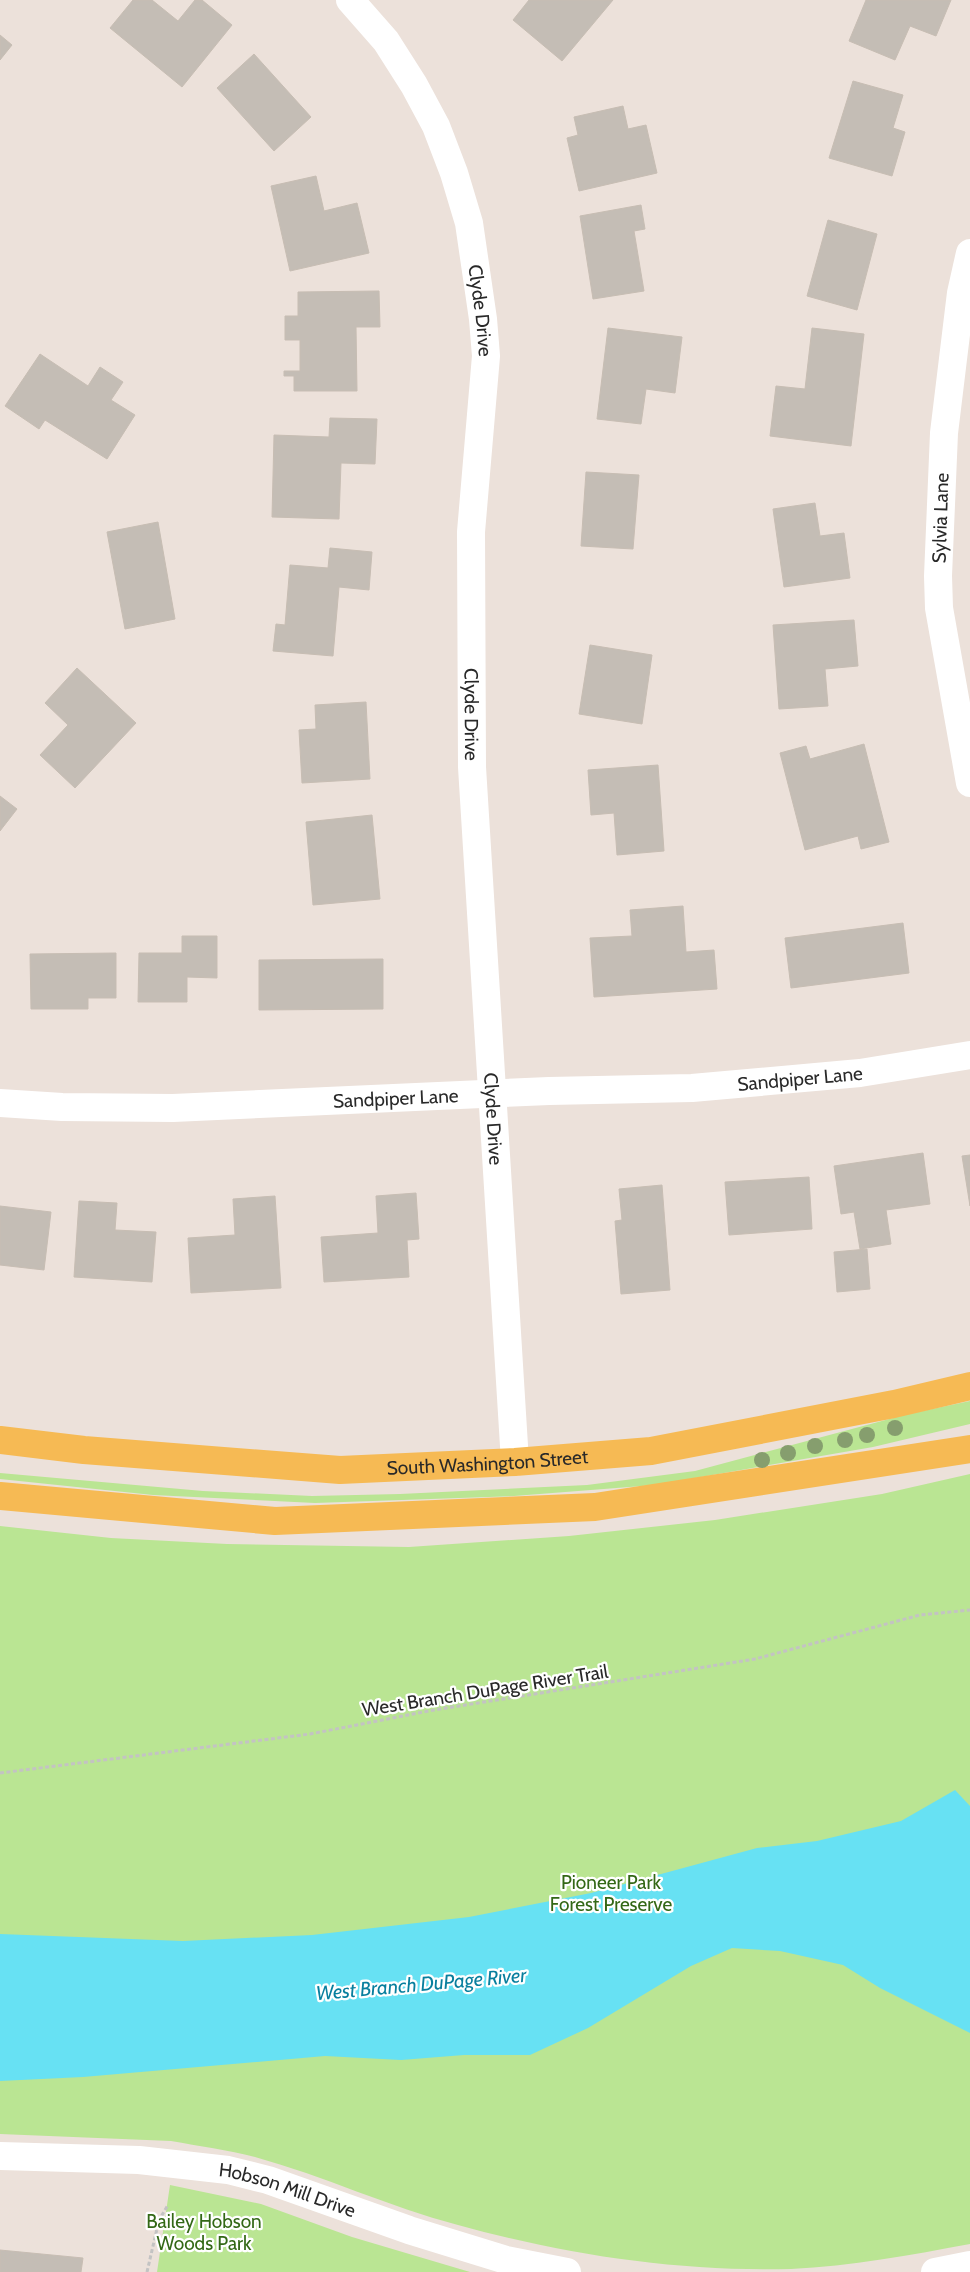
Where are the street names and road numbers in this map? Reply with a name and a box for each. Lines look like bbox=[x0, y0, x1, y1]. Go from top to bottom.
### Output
street label: Clyde Drive bbox=[463, 263, 497, 358]
street label: Sylvia Lane bbox=[927, 472, 954, 564]
street label: Clyde Drive bbox=[460, 668, 483, 761]
street label: Sandpiper Lane bbox=[736, 1062, 864, 1096]
street label: Clyde Drive bbox=[479, 1072, 508, 1166]
street label: Sandpiper Lane bbox=[332, 1084, 459, 1113]
street label: South Washington Street bbox=[386, 1445, 590, 1480]
street label: West Branch DuPage River Trail bbox=[360, 1660, 610, 1721]
street label: Hobson Mill Drive bbox=[218, 2158, 359, 2222]

